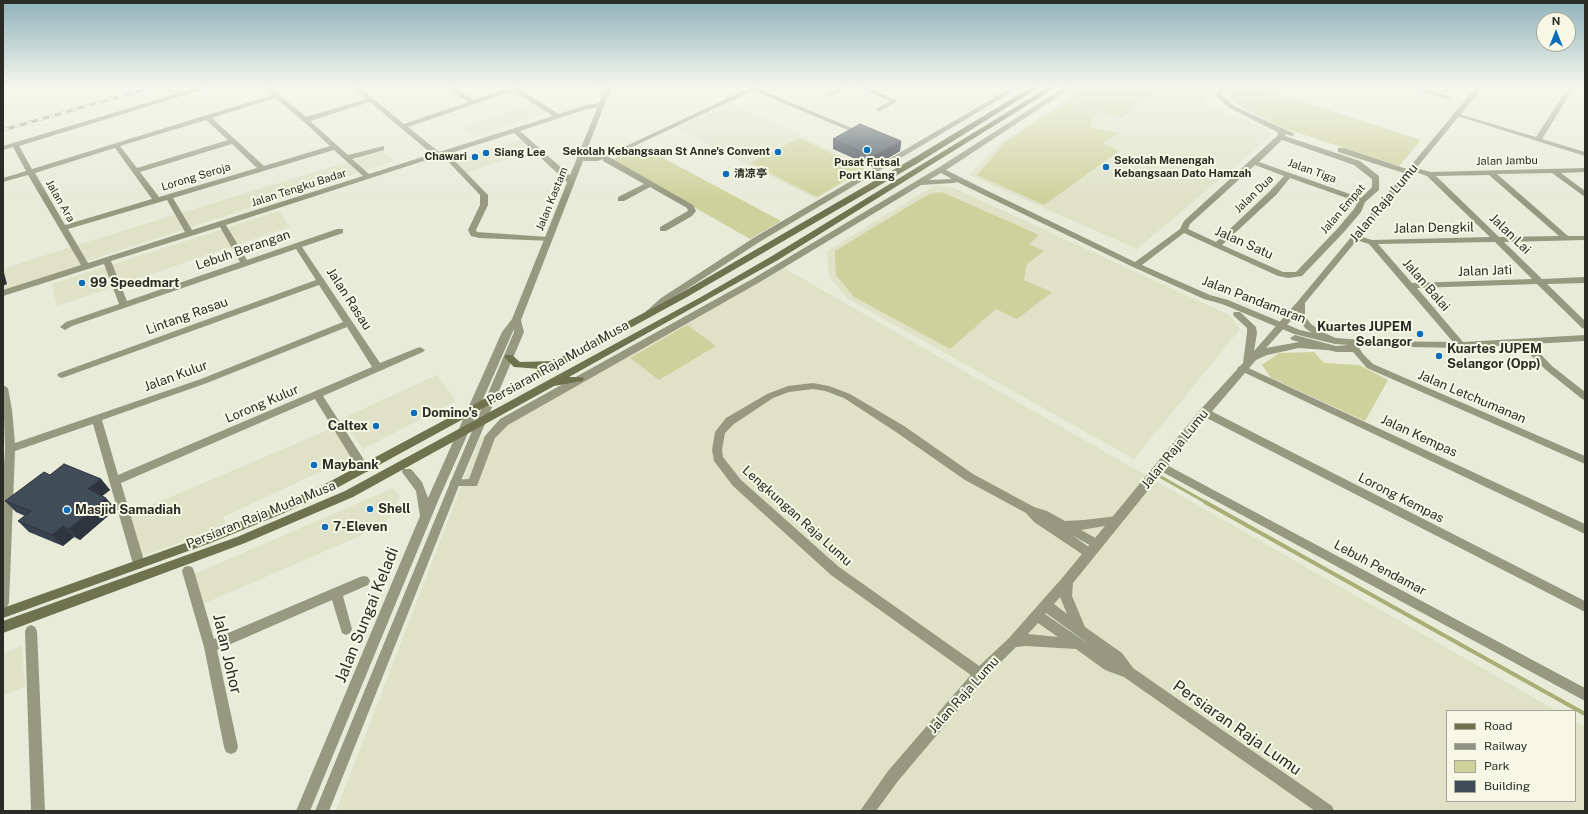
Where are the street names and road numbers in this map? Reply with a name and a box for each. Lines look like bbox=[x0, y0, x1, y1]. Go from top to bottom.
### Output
street label: Jalan Jambu bbox=[1476, 154, 1538, 168]
street label: Jalan Tiga bbox=[1286, 156, 1338, 186]
street label: Lorong Seroja bbox=[160, 160, 232, 194]
street label: Jalan Raja Lumu bbox=[1347, 161, 1421, 245]
street label: Jalan Kastam bbox=[533, 165, 571, 233]
street label: Jalan Tengku Badar bbox=[250, 166, 348, 210]
street label: Jalan Dua bbox=[1232, 172, 1276, 216]
street label: Jalan Ara bbox=[43, 177, 77, 225]
street label: Jalan Empat bbox=[1318, 181, 1368, 237]
street label: Jalan Lai bbox=[1486, 210, 1534, 258]
street label: Jalan Dengkil bbox=[1394, 219, 1474, 237]
street label: Jalan Satu bbox=[1212, 223, 1276, 263]
street label: Lebuh Berangan bbox=[194, 227, 292, 273]
street label: Jalan Balai bbox=[1399, 256, 1453, 314]
street label: Jalan Jati bbox=[1458, 262, 1512, 280]
street label: Jalan Rasau bbox=[323, 265, 375, 333]
street label: Jalan Pandamaran bbox=[1200, 273, 1308, 327]
street label: Lintang Rasau bbox=[144, 294, 230, 338]
street label: Persiaran Raja Muda Musa bbox=[484, 317, 632, 409]
street label: Jalan Kulur bbox=[142, 357, 210, 395]
street label: Jalan Letchumanan bbox=[1416, 367, 1528, 427]
street label: Lorong Kulur bbox=[223, 382, 301, 426]
street label: Jalan Raja Lumu bbox=[1138, 406, 1212, 492]
street label: Jalan Kempas bbox=[1378, 412, 1460, 460]
street label: Lengkungan Raja Lumu bbox=[739, 463, 855, 569]
street label: Lorong Kempas bbox=[1356, 470, 1446, 526]
street label: Persiaran Raja Muda Musa bbox=[184, 478, 338, 552]
street label: Lebuh Pendamar bbox=[1331, 537, 1429, 599]
street label: Jalan Sungai Keladi bbox=[331, 545, 403, 685]
street label: Jalan Johor bbox=[208, 612, 246, 696]
street label: Jalan Raja Lumu bbox=[926, 654, 1002, 736]
street label: Persiaran Raja Lumu bbox=[1169, 676, 1305, 780]

